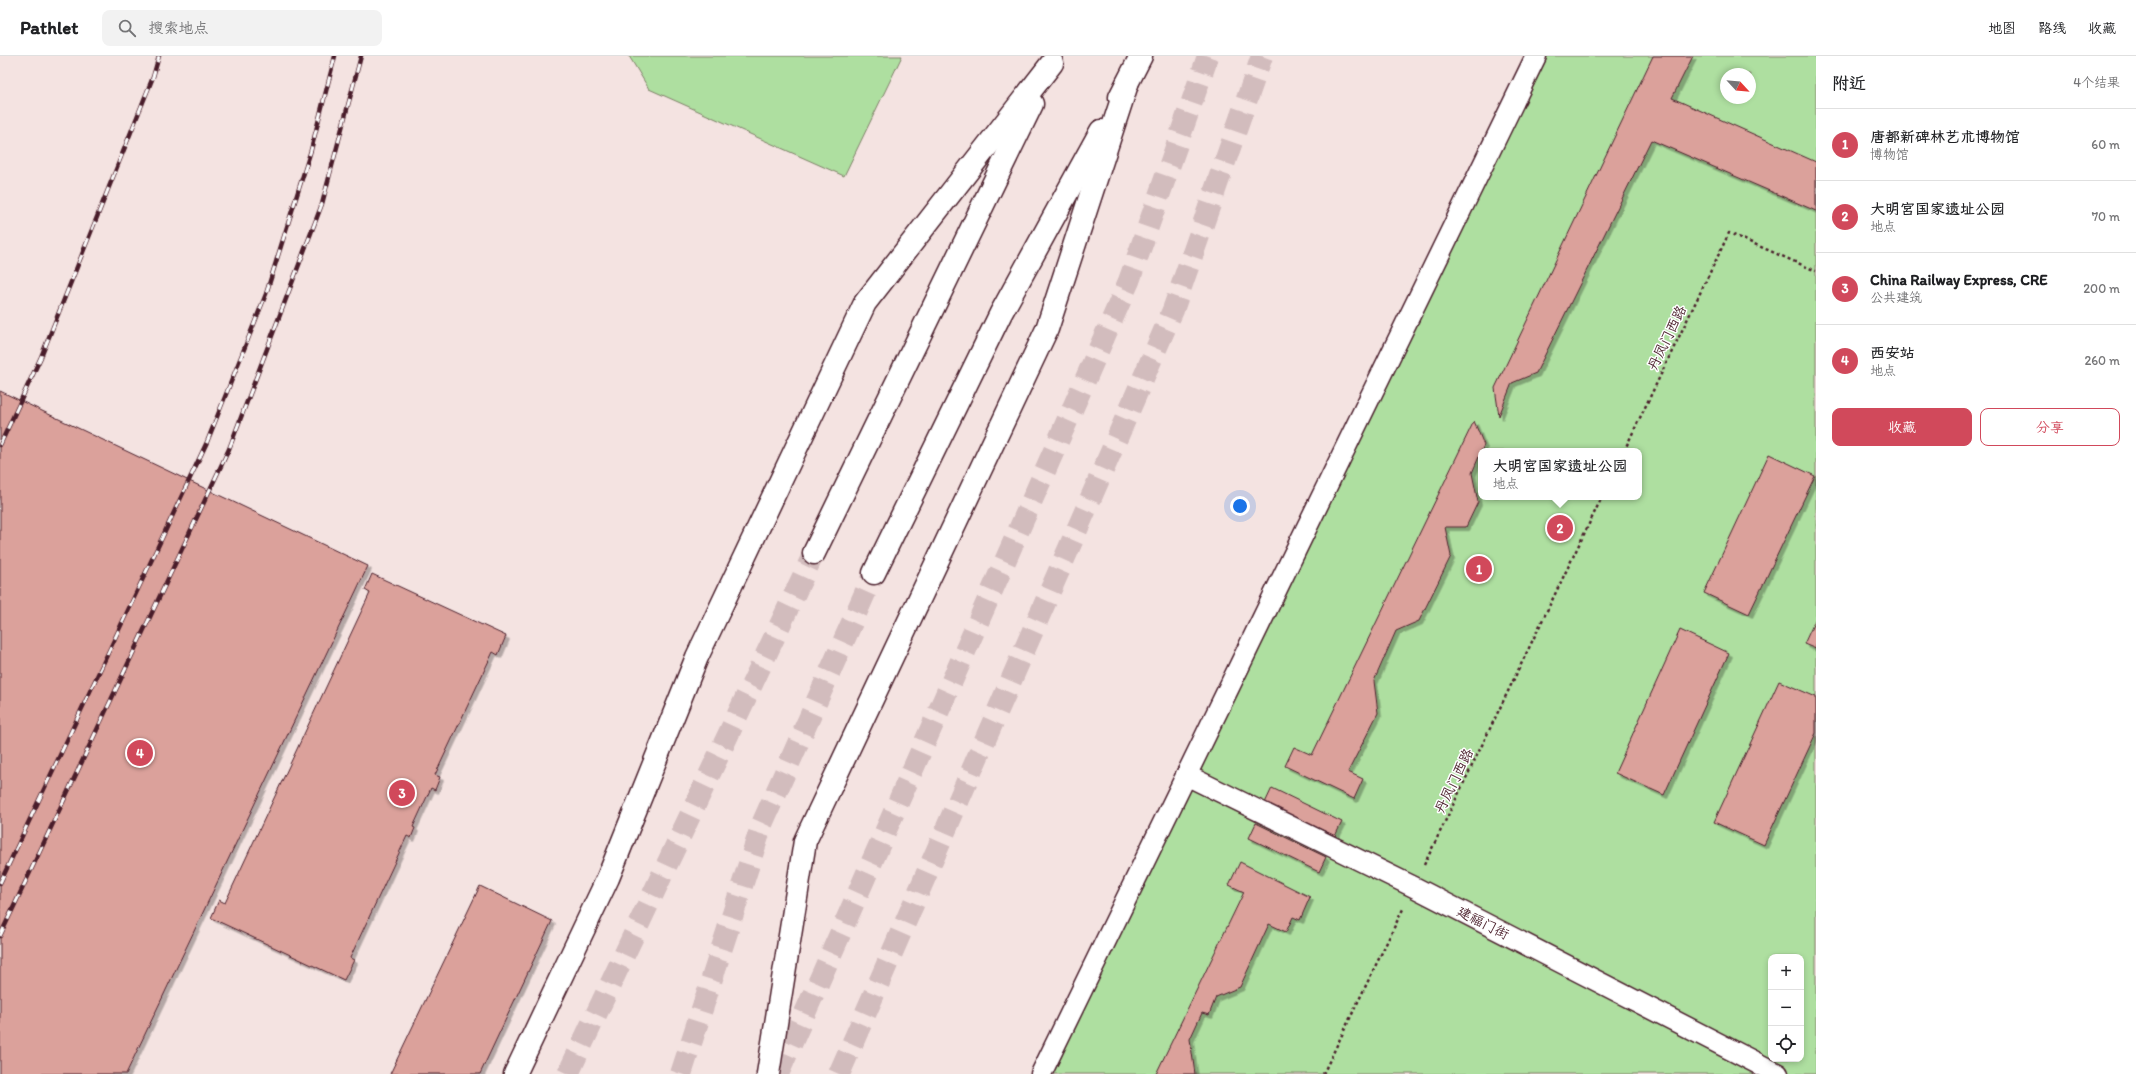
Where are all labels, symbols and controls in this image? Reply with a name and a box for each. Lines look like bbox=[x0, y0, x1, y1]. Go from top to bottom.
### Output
search box bbox=[102, 10, 382, 46]
text: Pathlet bbox=[20, 16, 78, 39]
icon: search bbox=[116, 17, 138, 39]
text: 搜索地点 bbox=[148, 19, 208, 37]
text: 地图 bbox=[1988, 20, 2016, 37]
text: 路线 bbox=[2038, 20, 2066, 37]
text: 收藏 bbox=[2088, 20, 2116, 37]
north arrow bbox=[1720, 68, 1756, 104]
text: 附近 bbox=[1832, 73, 1866, 93]
text: 4个结果 bbox=[2073, 75, 2120, 90]
text: 唐都新碑林艺术博物馆 bbox=[1870, 128, 2020, 146]
text: 1 bbox=[1842, 137, 1848, 152]
text: 60 m bbox=[2091, 137, 2120, 152]
text: 博物馆 bbox=[1870, 147, 1909, 162]
text: 大明宫国家遗址公园 bbox=[1870, 200, 2005, 218]
text: 2 bbox=[1842, 209, 1848, 224]
text: 70 m bbox=[2092, 209, 2120, 224]
text: 地点 bbox=[1870, 219, 1896, 234]
text: China Railway Express, CRE bbox=[1870, 271, 2048, 289]
text: 3 bbox=[1841, 281, 1849, 296]
text: 200 m bbox=[2083, 281, 2120, 296]
text: 公共建筑 bbox=[1870, 290, 1922, 305]
street label: 丹凤门西路 bbox=[1644, 303, 1690, 373]
text: 西安站 bbox=[1870, 344, 1915, 362]
text: 4 bbox=[1841, 353, 1849, 368]
text: 260 m bbox=[2084, 353, 2120, 368]
text: 地点 bbox=[1870, 363, 1896, 378]
button: 收藏 bbox=[1832, 408, 1972, 446]
button: 分享 bbox=[1980, 408, 2120, 446]
popup bbox=[1478, 448, 1642, 500]
text: 大明宫国家遗址公园 bbox=[1492, 457, 1628, 475]
text: 地点 bbox=[1492, 476, 1519, 491]
your location bbox=[1230, 496, 1250, 516]
pin: 2 bbox=[1547, 513, 1573, 543]
pin: 1 bbox=[1466, 554, 1492, 584]
pin: 4 bbox=[127, 738, 153, 768]
street label: 丹凤门西路 bbox=[1431, 746, 1477, 816]
pin: 3 bbox=[389, 778, 415, 808]
street label: 建福门街 bbox=[1454, 903, 1512, 943]
map controls bbox=[1768, 954, 1804, 1062]
button: + bbox=[1768, 954, 1804, 990]
button: − bbox=[1768, 990, 1804, 1026]
button: locate bbox=[1768, 1026, 1804, 1062]

